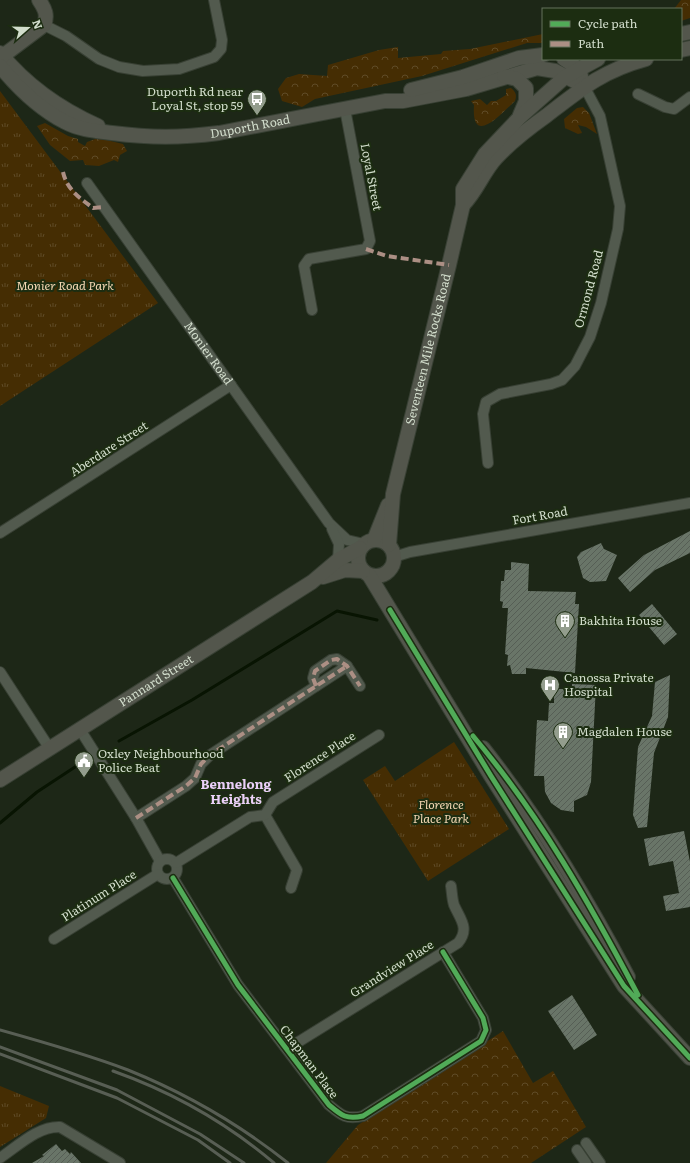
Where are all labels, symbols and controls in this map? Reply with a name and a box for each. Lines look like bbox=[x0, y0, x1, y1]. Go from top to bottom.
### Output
north arrow bbox=[8, 8, 48, 48]
legend bbox=[542, 8, 682, 60]
text: Cycle path bbox=[578, 14, 638, 32]
text: N bbox=[29, 17, 47, 31]
text: Path bbox=[578, 34, 604, 52]
place label: Duporth Rd near Loyal St, stop 59 bbox=[147, 82, 243, 114]
bus stop icon: Duporth Rd near Loyal St, stop 59 bbox=[246, 88, 268, 116]
street label: Duporth Road bbox=[209, 109, 292, 142]
street label: Loyal Street bbox=[357, 141, 387, 212]
street label: Ormond Road bbox=[569, 247, 607, 330]
street label: Seventeen Mile Rocks Road bbox=[400, 271, 455, 427]
park label: Monier Road Park bbox=[16, 276, 114, 294]
street label: Monier Road bbox=[180, 317, 238, 389]
street label: Aberdare Street bbox=[66, 416, 151, 480]
street label: Fort Road bbox=[511, 501, 570, 529]
building icon: Bakhita House bbox=[554, 610, 576, 638]
place label: Bakhita House bbox=[579, 611, 662, 629]
street label: Pannard Street bbox=[115, 649, 197, 711]
place label: Canossa Private Hospital bbox=[564, 668, 654, 700]
hospital icon: Canossa Private Hospital bbox=[539, 674, 561, 702]
building icon: Magdalen House bbox=[552, 721, 574, 749]
place label: Magdalen House bbox=[577, 722, 672, 740]
street label: Florence Place bbox=[280, 726, 359, 786]
place label: Oxley Neighbourhood Police Beat bbox=[98, 744, 224, 776]
public building icon: Oxley Neighbourhood Police Beat bbox=[73, 750, 95, 778]
district label: Bennelong Heights bbox=[201, 774, 272, 808]
park label: Florence Place Park bbox=[413, 795, 470, 827]
street label: Platinum Place bbox=[58, 865, 139, 925]
street label: Grandview Place bbox=[346, 935, 437, 1001]
street label: Chapman Place bbox=[276, 1021, 343, 1102]

